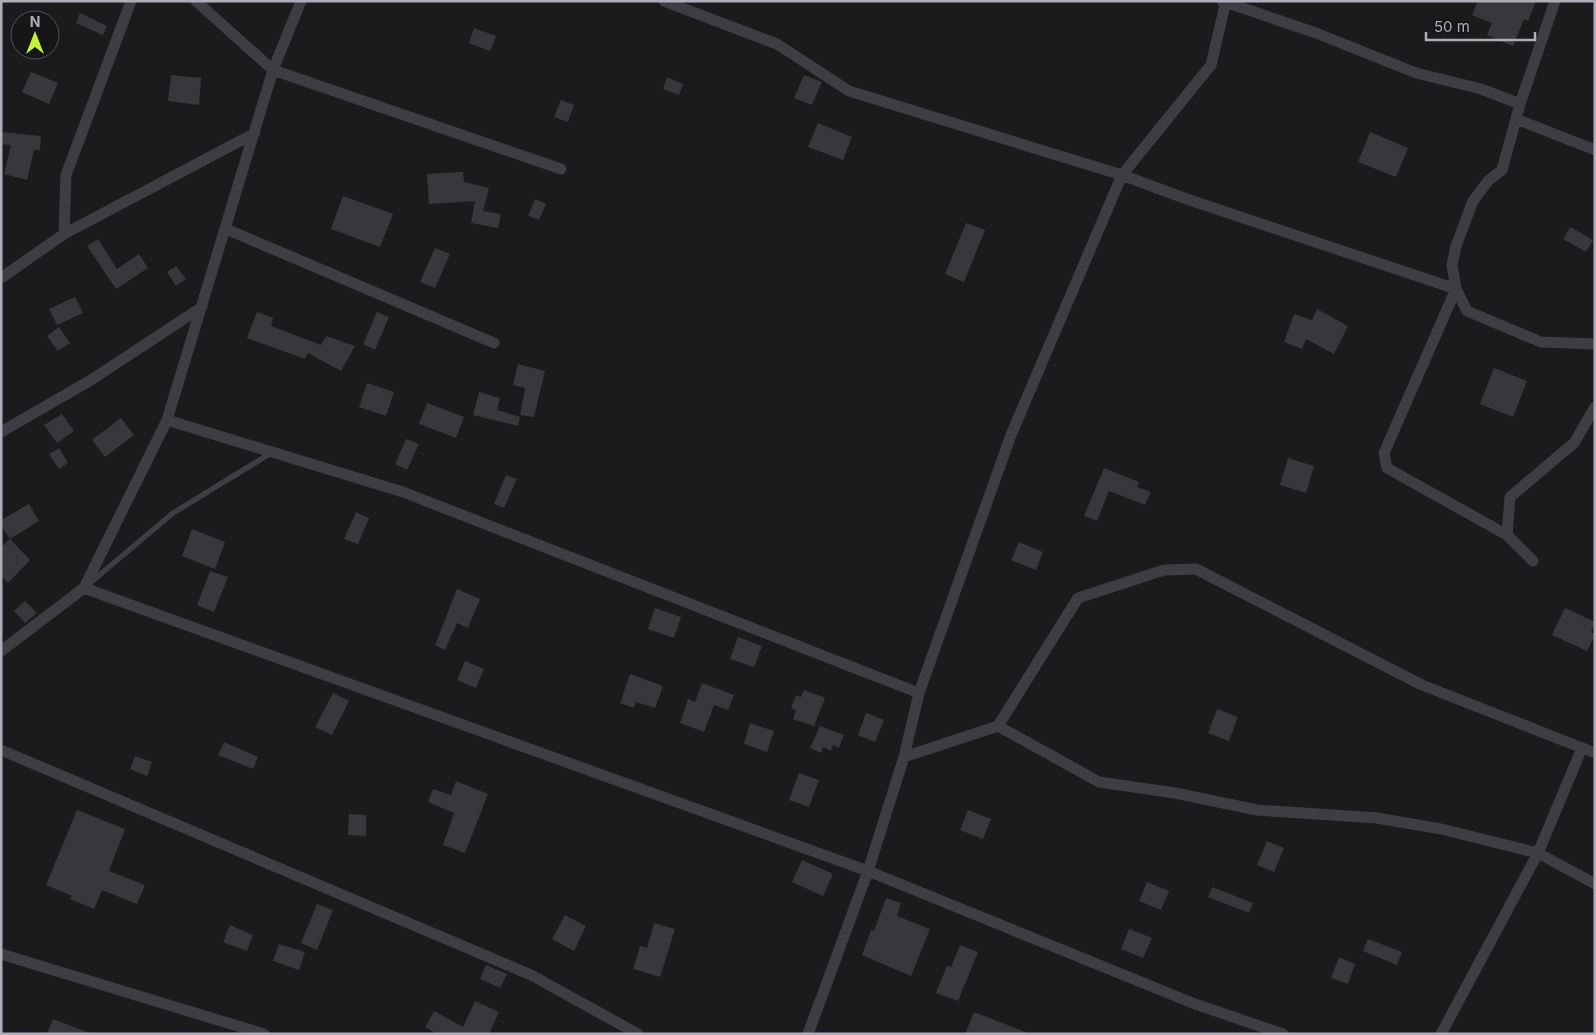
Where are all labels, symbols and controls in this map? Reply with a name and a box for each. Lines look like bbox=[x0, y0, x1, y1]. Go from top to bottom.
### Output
north arrow bbox=[10, 10, 60, 60]
scale bar bbox=[1426, 10, 1535, 42]
text: N bbox=[30, 13, 40, 30]
text: 50 m bbox=[1434, 17, 1470, 36]

